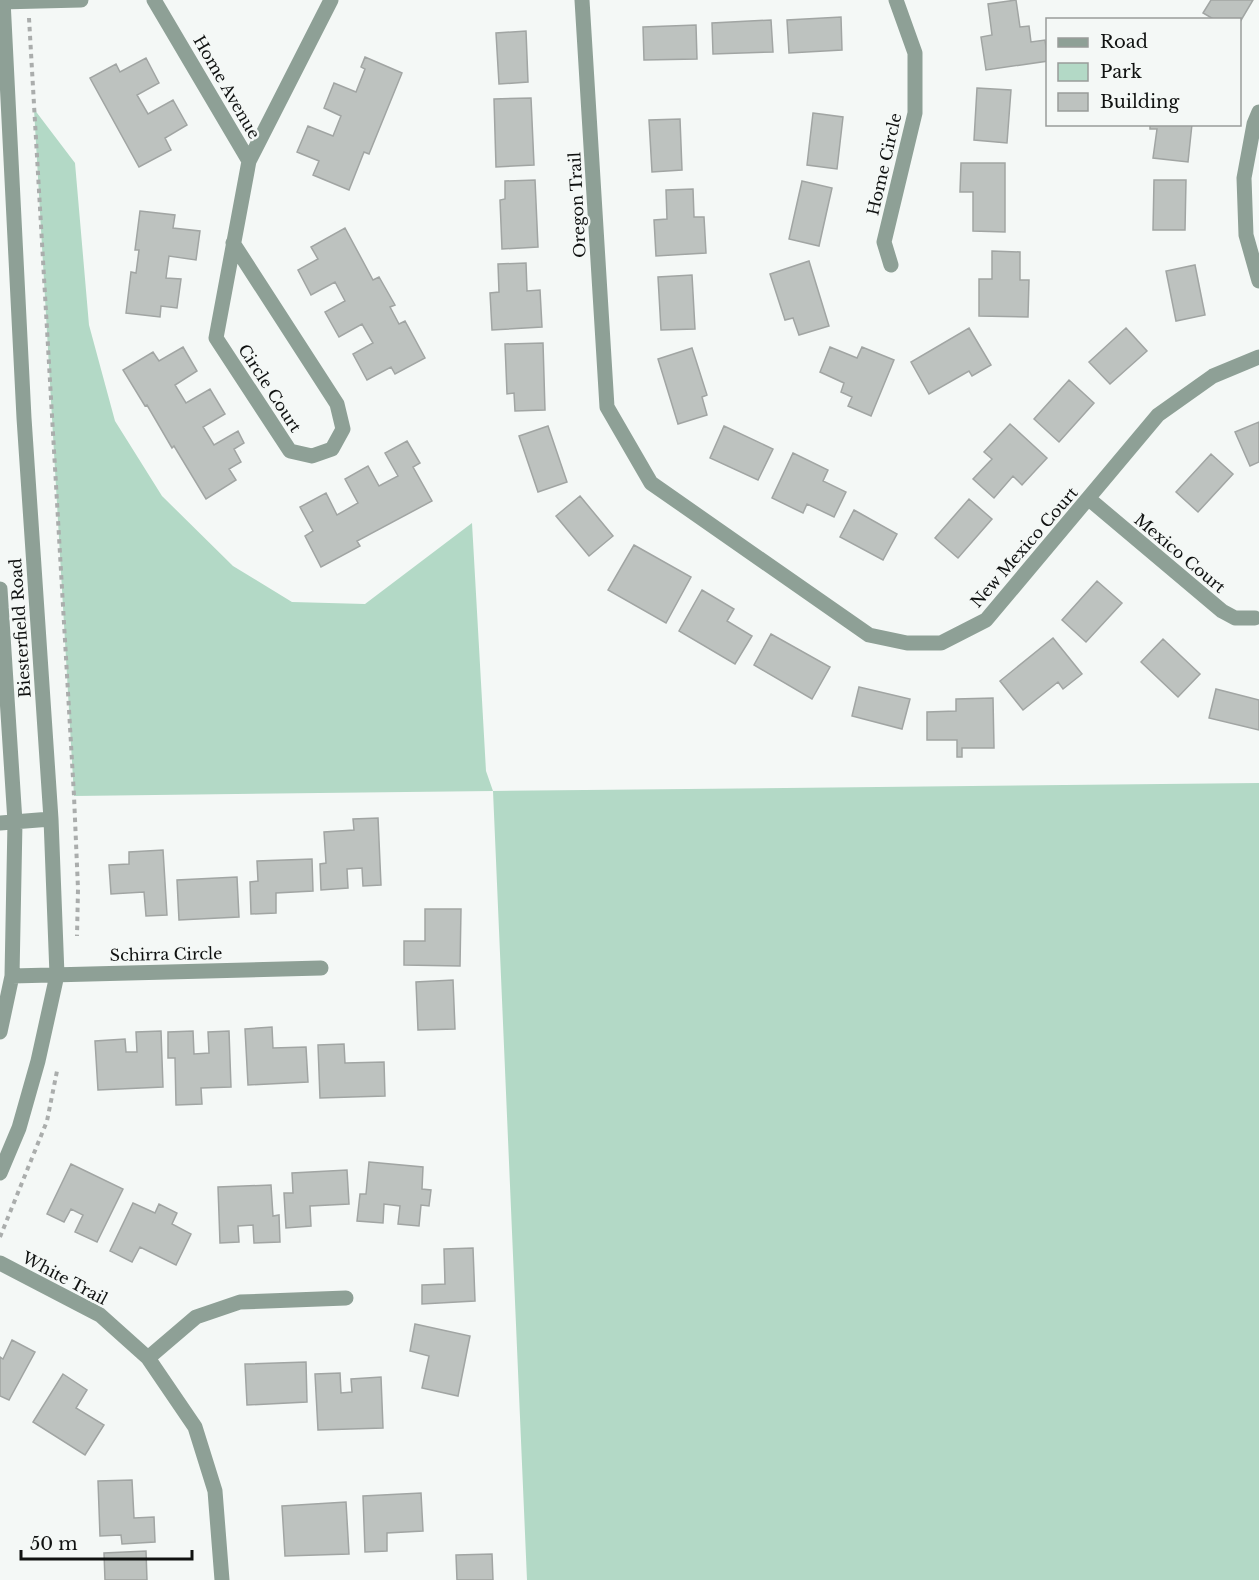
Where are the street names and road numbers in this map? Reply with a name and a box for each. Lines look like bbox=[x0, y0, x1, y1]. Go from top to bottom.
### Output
street label: Home Avenue bbox=[189, 32, 265, 142]
street label: Home Circle bbox=[863, 111, 905, 217]
street label: Oregon Trail bbox=[564, 152, 590, 258]
street label: Circle Court bbox=[234, 340, 306, 436]
street label: New Mexico Court bbox=[966, 483, 1082, 611]
street label: Mexico Court bbox=[1130, 509, 1230, 597]
street label: Biesterfield Road bbox=[5, 557, 35, 698]
street label: Schirra Circle bbox=[110, 943, 222, 965]
street label: White Trail bbox=[18, 1247, 111, 1309]

